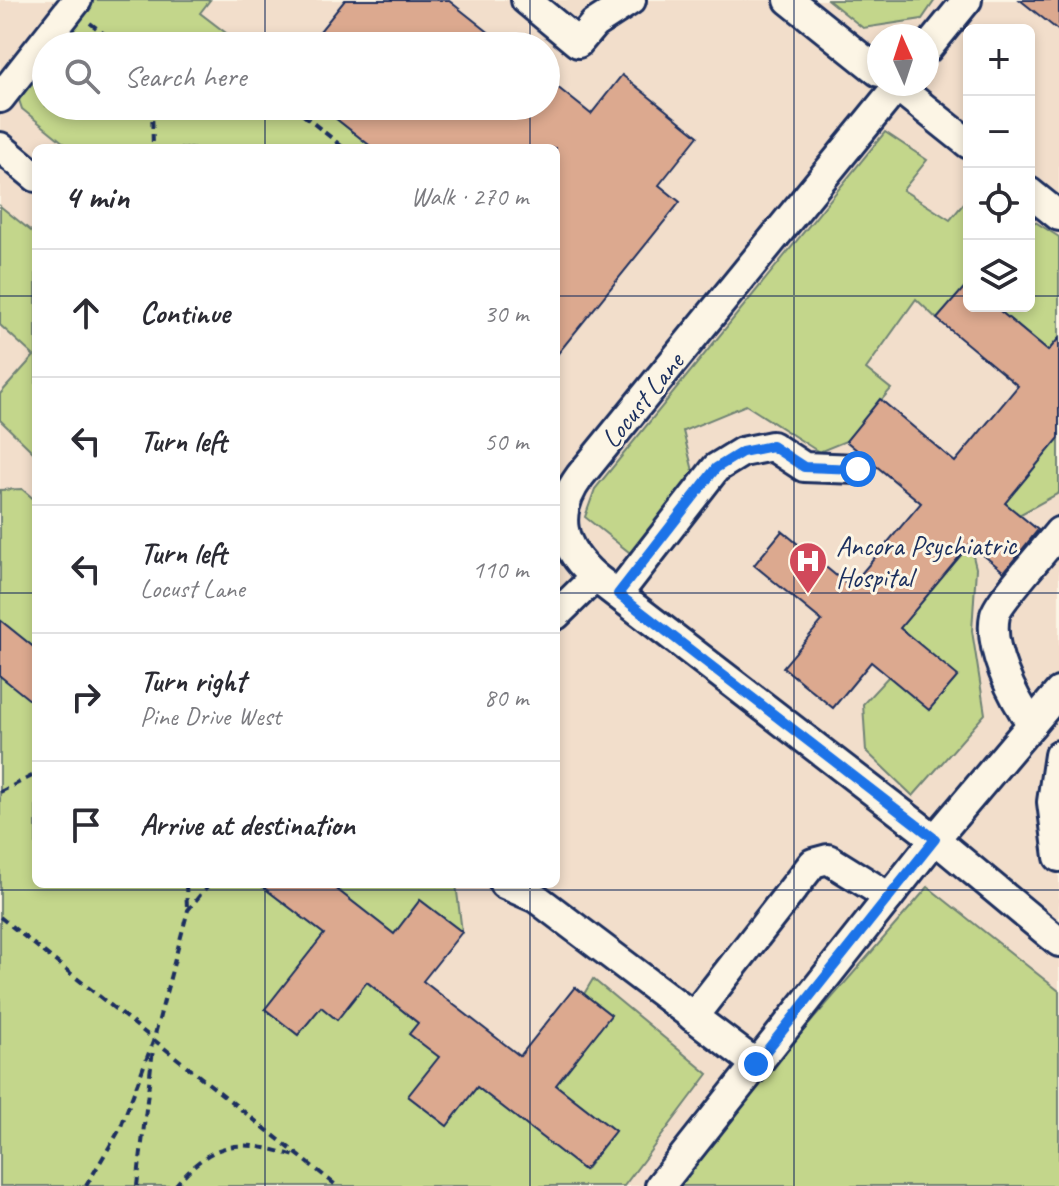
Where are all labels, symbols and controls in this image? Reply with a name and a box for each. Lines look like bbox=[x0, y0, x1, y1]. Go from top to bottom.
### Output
north arrow bbox=[867, 24, 939, 96]
map controls bbox=[963, 24, 1035, 312]
button: + bbox=[963, 24, 1035, 96]
search box bbox=[32, 32, 560, 120]
icon: search bbox=[60, 54, 104, 98]
text: Search here bbox=[124, 57, 246, 95]
button: − bbox=[963, 96, 1035, 168]
button: locate bbox=[963, 168, 1035, 240]
text: 4 min bbox=[64, 175, 129, 218]
text: Walk · 270 m bbox=[411, 180, 528, 213]
button: layers bbox=[963, 240, 1035, 312]
icon: ahead bbox=[64, 291, 108, 335]
text: Continue bbox=[140, 294, 230, 332]
text: 30 m bbox=[484, 297, 528, 330]
street label: Locust Lane bbox=[593, 344, 692, 455]
icon: left bbox=[64, 419, 108, 463]
text: Turn left bbox=[140, 422, 227, 460]
text: 50 m bbox=[484, 425, 528, 458]
route start bbox=[840, 451, 876, 487]
place label: Ancora Psychiatric Hospital bbox=[836, 528, 1018, 595]
text: Turn left bbox=[140, 534, 227, 572]
hospital icon: Ancora Psychiatric Hospital bbox=[787, 540, 829, 595]
icon: left bbox=[64, 547, 108, 591]
text: 110 m bbox=[472, 553, 528, 586]
text: Locust Lane bbox=[140, 572, 245, 605]
text: Turn right bbox=[140, 662, 245, 700]
icon: right bbox=[64, 675, 108, 719]
text: 80 m bbox=[484, 681, 528, 714]
text: Pine Drive West bbox=[140, 700, 281, 733]
icon: arrive bbox=[64, 803, 108, 847]
text: Arrive at destination bbox=[140, 806, 355, 844]
route end bbox=[738, 1046, 774, 1082]

